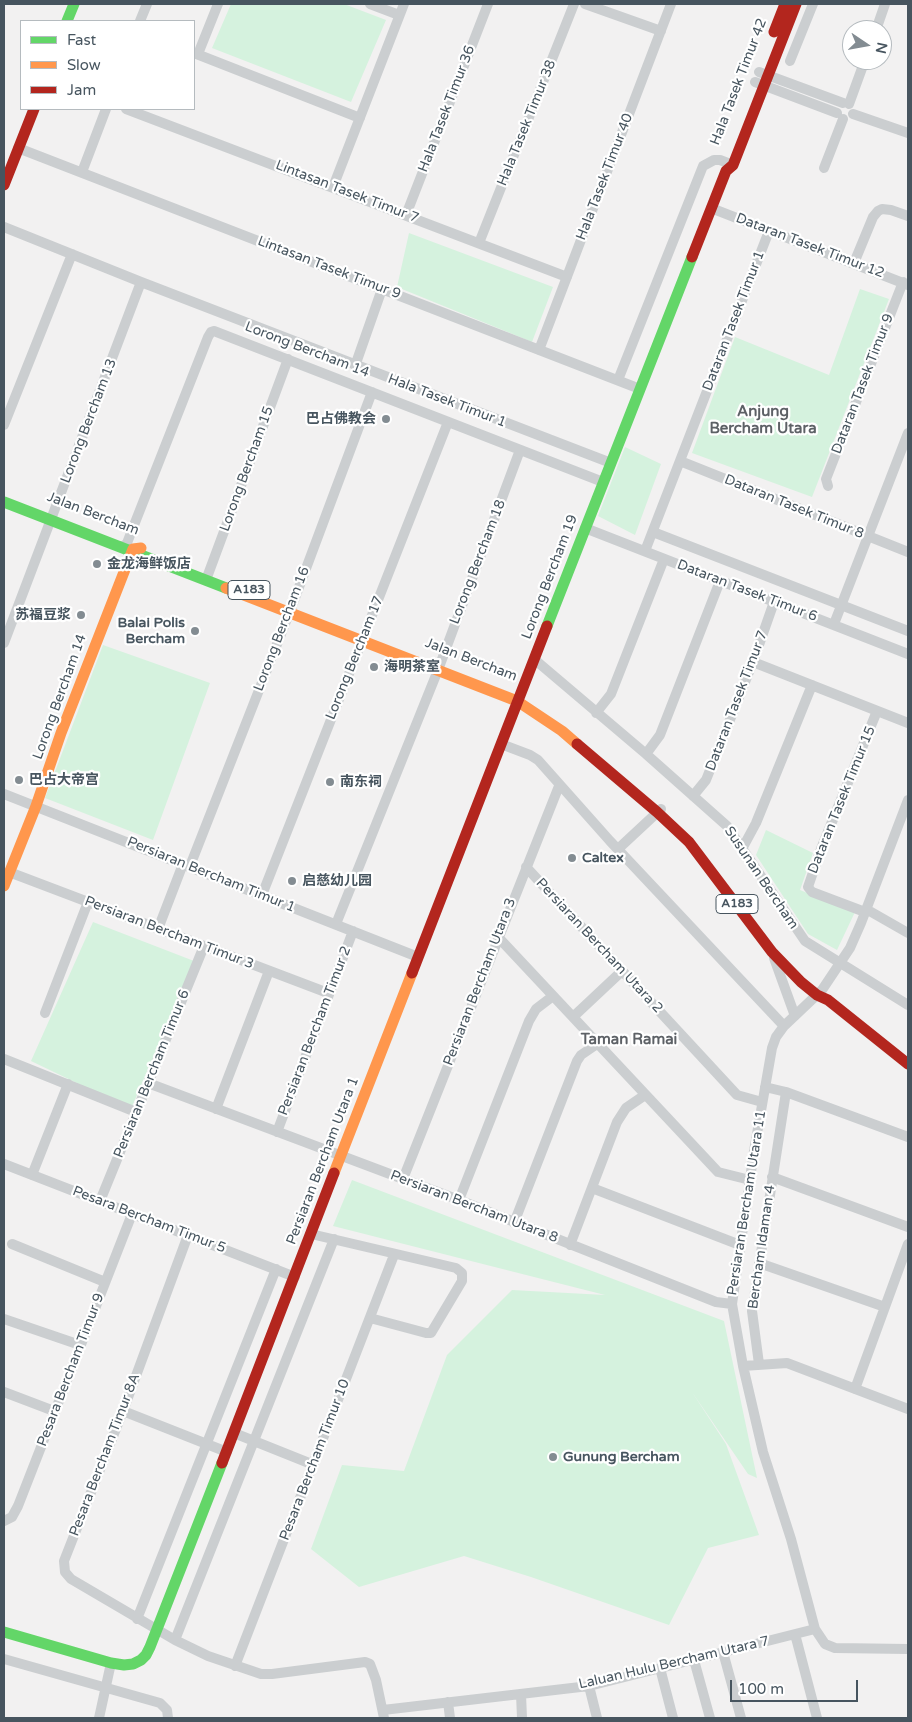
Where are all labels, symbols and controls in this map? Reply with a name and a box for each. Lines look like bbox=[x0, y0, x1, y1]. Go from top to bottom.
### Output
street label: Hala Tasek Timur 42 bbox=[707, 16, 771, 148]
legend bbox=[20, 20, 195, 110]
north arrow bbox=[842, 20, 892, 70]
text: Fast bbox=[67, 31, 96, 49]
text: N bbox=[872, 41, 891, 55]
street label: Hala Tasek Timur 36 bbox=[415, 43, 479, 175]
text: Slow bbox=[67, 56, 101, 74]
street label: Hala Tasek Timur 38 bbox=[494, 58, 560, 188]
text: Jam bbox=[67, 81, 96, 99]
street label: Hala Tasek Timur 40 bbox=[573, 111, 637, 243]
street label: Lintasan Tasek Timur 7 bbox=[273, 157, 421, 227]
street label: Dataran Tasek Timur 12 bbox=[733, 210, 887, 282]
street label: Lintasan Tasek Timur 9 bbox=[255, 233, 403, 303]
street label: Dataran Tasek Timur 1 bbox=[699, 249, 769, 393]
street label: Dataran Tasek Timur 9 bbox=[828, 312, 898, 456]
street label: Lorong Bercham 14 bbox=[242, 319, 372, 381]
street label: Lorong Bercham 13 bbox=[58, 356, 120, 486]
street label: Hala Tasek Timur 1 bbox=[385, 371, 509, 431]
district label: Anjung Bercham Utara bbox=[709, 403, 817, 438]
street label: Lorong Bercham 15 bbox=[217, 404, 277, 534]
place label: 巴占佛教会 bbox=[306, 411, 376, 427]
marker: 巴占佛教会 bbox=[380, 413, 392, 425]
street label: Dataran Tasek Timur 8 bbox=[722, 471, 866, 543]
street label: Jalan Bercham bbox=[45, 489, 141, 539]
street label: Lorong Bercham 18 bbox=[447, 497, 509, 627]
street label: Lorong Bercham 19 bbox=[519, 512, 581, 642]
place label: 金龙海鲜饭店 bbox=[107, 556, 191, 572]
street label: Dataran Tasek Timur 6 bbox=[675, 556, 819, 626]
marker: 金龙海鲜饭店 bbox=[91, 558, 103, 570]
street label: Lorong Bercham 16 bbox=[251, 564, 313, 694]
road number: A183 bbox=[228, 580, 270, 600]
street label: Lorong Bercham 17 bbox=[323, 594, 387, 722]
place label: 苏福豆浆 bbox=[15, 607, 71, 623]
marker: 苏福豆浆 bbox=[75, 609, 87, 621]
place label: Balai Polis Bercham bbox=[118, 615, 185, 648]
marker: Balai Polis Bercham bbox=[189, 625, 201, 637]
street label: Dataran Tasek Timur 7 bbox=[702, 629, 772, 773]
street label: Lorong Bercham 14 bbox=[30, 632, 90, 762]
street label: Jalan Bercham bbox=[423, 635, 519, 685]
place label: 海明茶室 bbox=[384, 659, 440, 675]
marker: 海明茶室 bbox=[368, 661, 380, 673]
street label: Dataran Tasek Timur 15 bbox=[805, 724, 879, 876]
place label: 巴占大帝宫 bbox=[29, 772, 99, 788]
marker: 巴占大帝宫 bbox=[13, 774, 25, 786]
place label: 南东祠 bbox=[340, 774, 382, 790]
marker: 南东祠 bbox=[324, 776, 336, 788]
street label: Susunan Bercham bbox=[720, 823, 802, 933]
street label: Persiaran Bercham Timur 1 bbox=[124, 833, 298, 917]
place label: Caltex bbox=[582, 850, 624, 866]
marker: Caltex bbox=[566, 852, 578, 864]
place label: 启慈幼儿园 bbox=[302, 873, 372, 889]
marker: 启慈幼儿园 bbox=[286, 875, 298, 887]
street label: Persiaran Bercham Utara 2 bbox=[532, 875, 666, 1017]
street label: Persiaran Bercham Timur 3 bbox=[82, 893, 256, 973]
road number: A183 bbox=[716, 894, 758, 914]
street label: Persiaran Bercham Utara 3 bbox=[440, 896, 520, 1068]
street label: Persiaran Bercham Timur 2 bbox=[275, 944, 355, 1118]
street label: Persiaran Bercham Timur 6 bbox=[110, 987, 194, 1161]
district label: Taman Ramai bbox=[581, 1031, 677, 1049]
street label: Persiaran Bercham Utara 1 bbox=[283, 1075, 363, 1247]
street label: Persiaran Bercham Utara 11 bbox=[724, 1109, 770, 1297]
street label: Persiaran Bercham Utara 8 bbox=[388, 1167, 560, 1247]
street label: Pesara Bercham Timur 5 bbox=[70, 1183, 228, 1257]
street label: Bercham Idaman 4 bbox=[745, 1184, 779, 1310]
street label: Pesara Bercham Timur 9 bbox=[34, 1291, 108, 1449]
street label: Pesara Bercham Timur 8A bbox=[66, 1371, 144, 1539]
street label: Pesara Bercham Timur 10 bbox=[276, 1377, 354, 1543]
place label: Gunung Bercham bbox=[563, 1449, 680, 1465]
marker: Gunung Bercham bbox=[547, 1451, 559, 1463]
street label: Laluan Hulu Bercham Utara 7 bbox=[577, 1633, 771, 1693]
scale bar bbox=[732, 1670, 860, 1702]
text: 100 m bbox=[738, 1680, 784, 1698]

